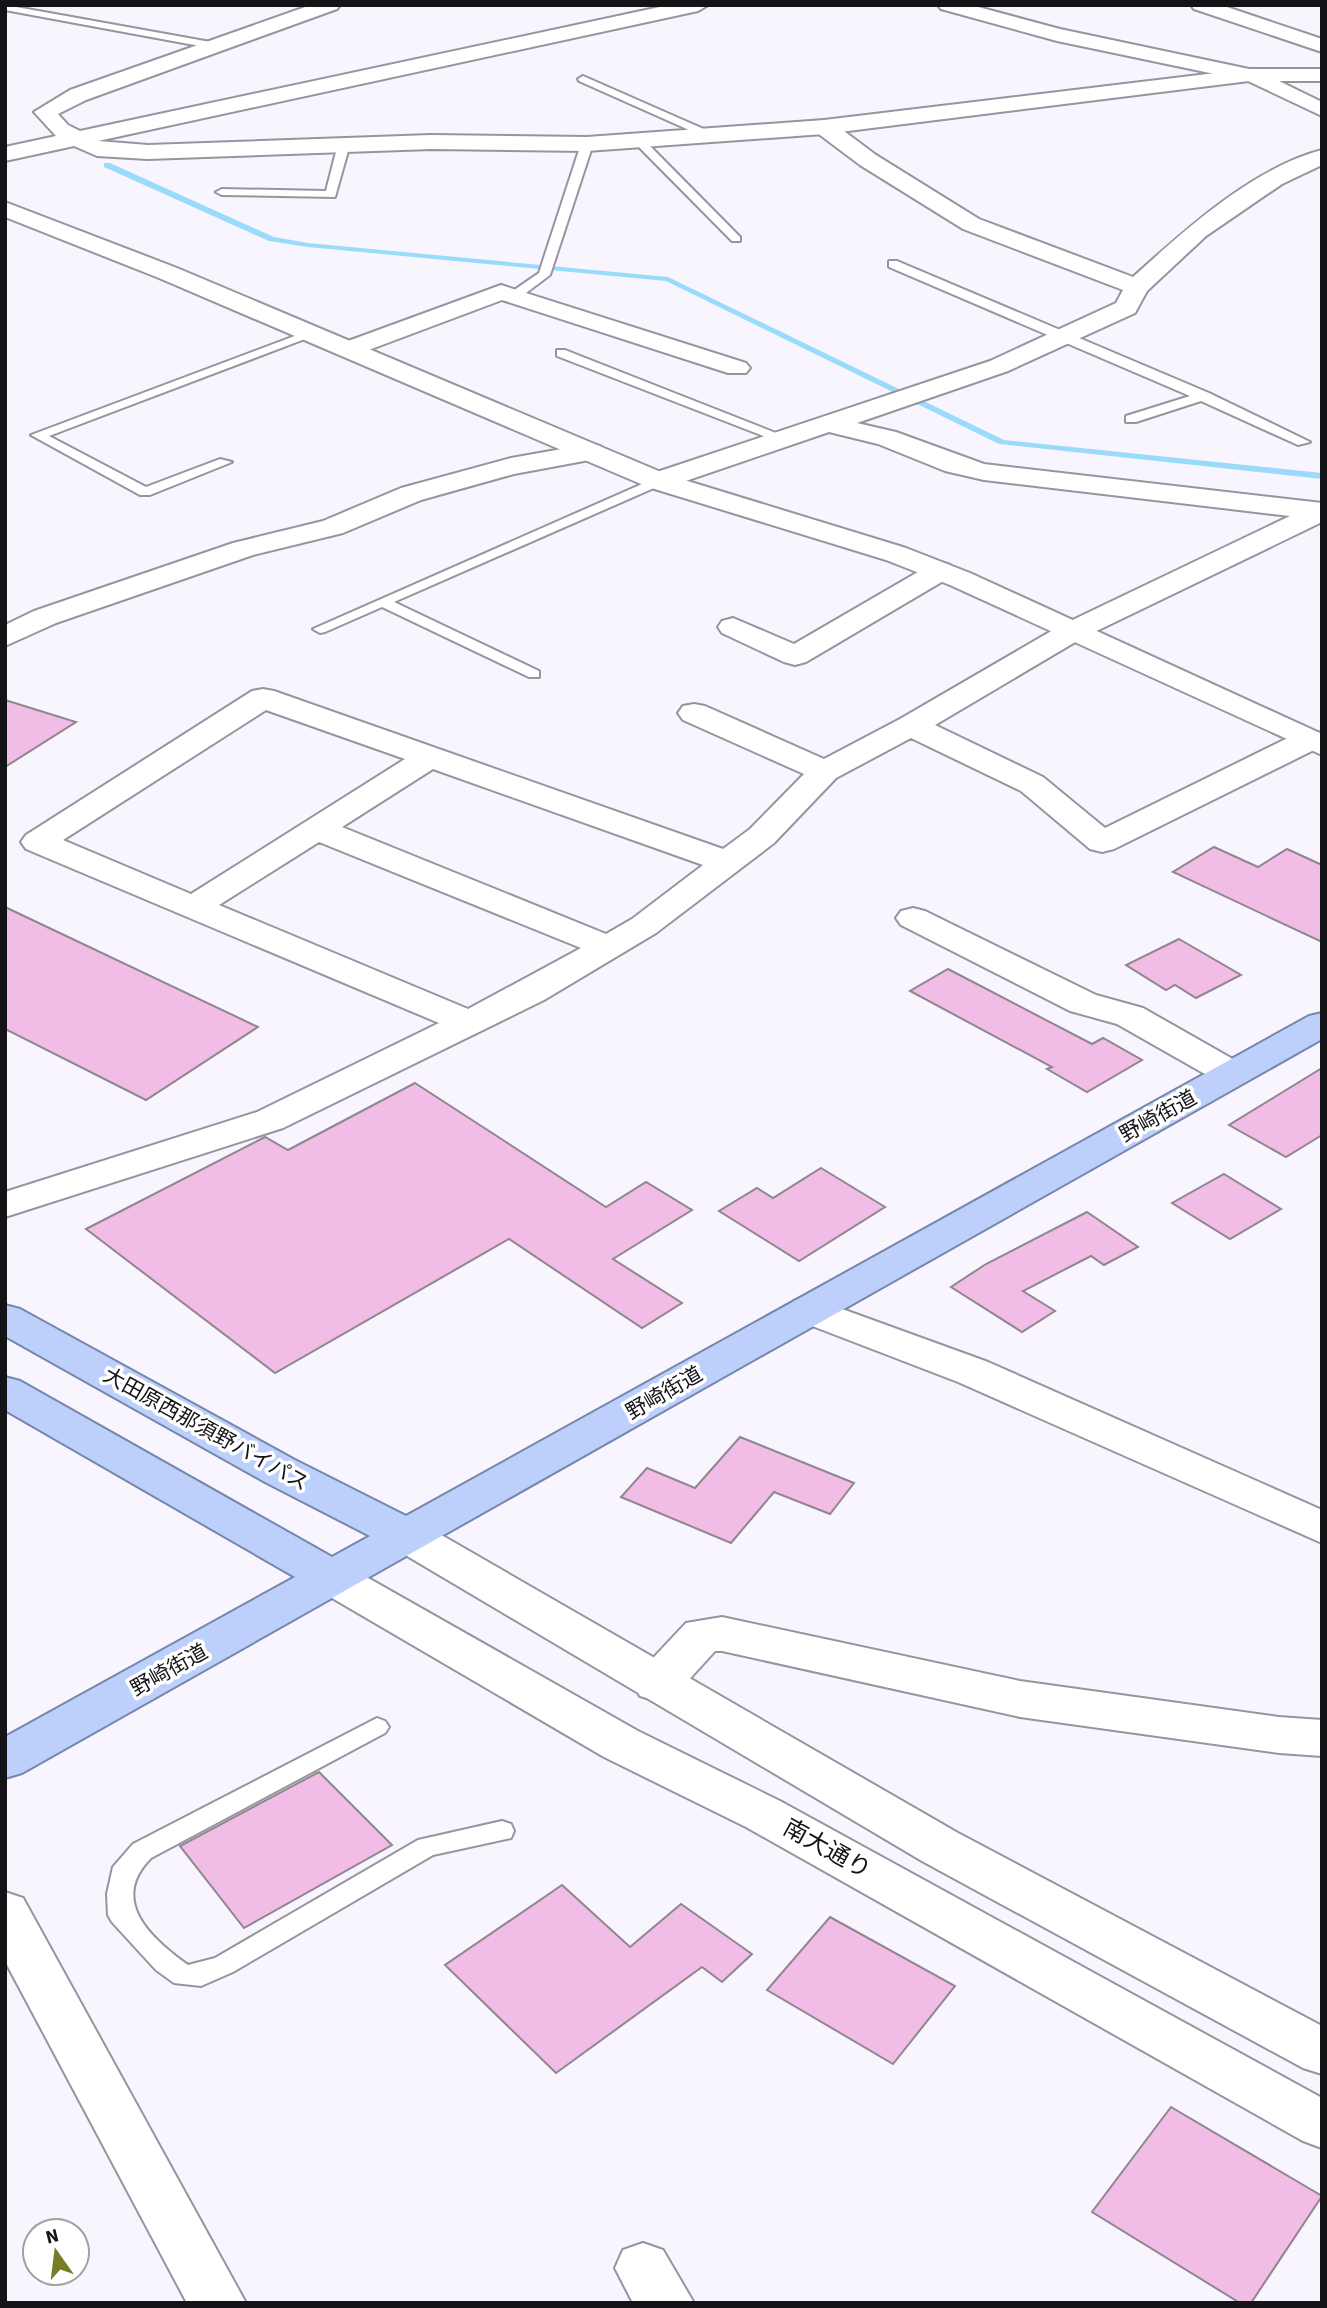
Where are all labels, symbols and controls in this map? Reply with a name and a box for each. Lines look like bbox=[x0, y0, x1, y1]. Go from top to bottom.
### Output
street label: 野崎街道 bbox=[1114, 1083, 1202, 1149]
street label: 野崎街道 bbox=[620, 1359, 708, 1427]
street label: 大田原西那須野バイパス bbox=[98, 1360, 314, 1498]
street label: 野崎街道 bbox=[125, 1637, 213, 1703]
street label: 南大通り bbox=[777, 1810, 877, 1888]
north arrow bbox=[21, 2217, 91, 2287]
text: N bbox=[43, 2222, 62, 2252]

